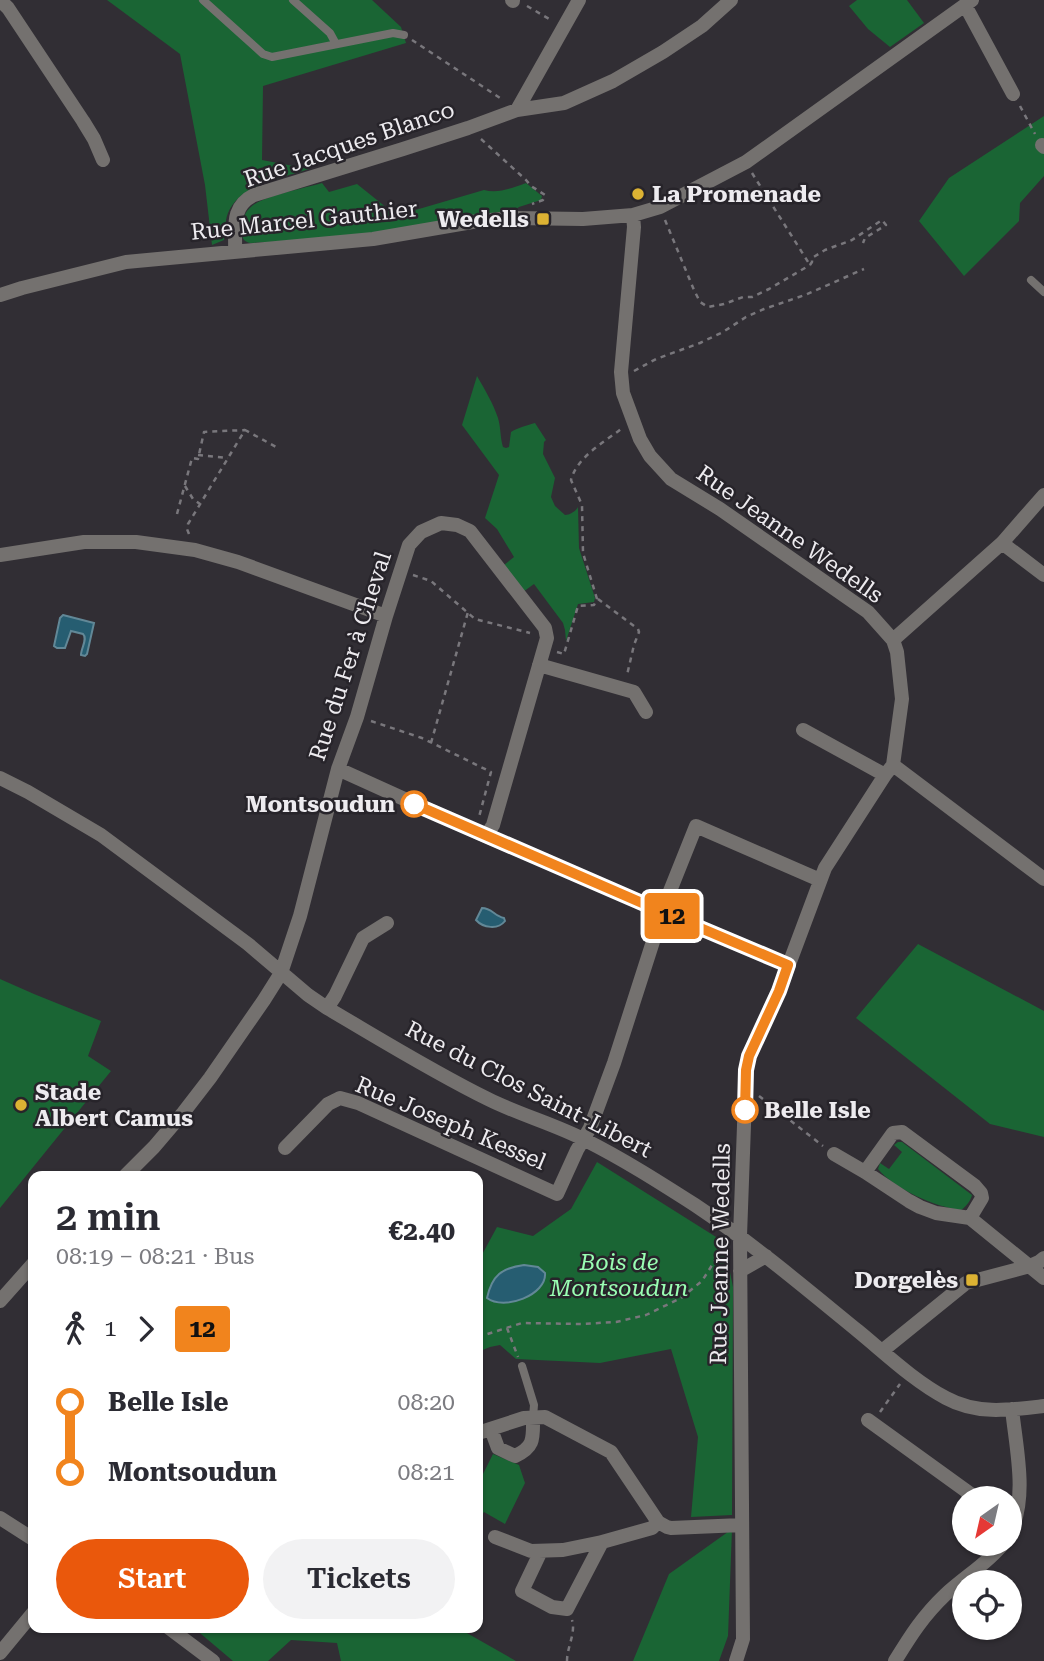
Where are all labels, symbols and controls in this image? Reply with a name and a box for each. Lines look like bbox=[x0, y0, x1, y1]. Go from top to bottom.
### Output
street label: Rue Jacques Blanco bbox=[240, 96, 458, 193]
place label: La Promenade bbox=[652, 181, 821, 208]
marker: La Promenade bbox=[630, 186, 646, 202]
street label: Rue Marcel Gauthier bbox=[189, 195, 419, 246]
place label: Wedells bbox=[437, 206, 529, 233]
marker: Wedells bbox=[535, 211, 551, 227]
street label: Rue Jeanne Wedells bbox=[691, 460, 888, 609]
street label: Rue du Fer à Cheval bbox=[304, 548, 397, 764]
place label: Montsoudun bbox=[246, 791, 396, 818]
marker: Montsoudun bbox=[401, 791, 427, 817]
line badge: 12 bbox=[640, 893, 704, 939]
text: 12 bbox=[659, 902, 685, 930]
street label: Rue du Clos Saint-Libert bbox=[401, 1015, 657, 1164]
street label: Rue Joseph Kessel bbox=[352, 1071, 550, 1176]
place label: Stade Albert Camus bbox=[35, 1079, 193, 1132]
marker: Stade Albert Camus bbox=[13, 1097, 29, 1113]
marker: Belle Isle bbox=[732, 1097, 758, 1123]
place label: Belle Isle bbox=[764, 1097, 871, 1124]
street label: Rue Jeanne Wedells bbox=[705, 1143, 736, 1365]
text: 2 min bbox=[56, 1195, 161, 1239]
text: €2.40 bbox=[389, 1216, 455, 1246]
text: 08:19 – 08:21 · Bus bbox=[56, 1243, 254, 1270]
park label: Bois de Montsoudun bbox=[549, 1249, 688, 1302]
place label: Dorgelès bbox=[854, 1267, 958, 1294]
marker: Dorgelès bbox=[964, 1272, 980, 1288]
icon: walk bbox=[56, 1310, 94, 1348]
icon: forward bbox=[127, 1310, 165, 1348]
text: 1 bbox=[104, 1315, 117, 1342]
text: 12 bbox=[189, 1315, 216, 1343]
text: Belle Isle bbox=[108, 1387, 229, 1417]
text: 08:20 bbox=[398, 1389, 455, 1416]
text: Montsoudun bbox=[108, 1457, 277, 1487]
text: 08:21 bbox=[398, 1459, 455, 1486]
north arrow bbox=[952, 1486, 1022, 1556]
map controls bbox=[952, 1486, 1022, 1640]
button: Start bbox=[56, 1539, 249, 1619]
button: Tickets bbox=[263, 1539, 455, 1619]
button: locate bbox=[952, 1570, 1022, 1640]

